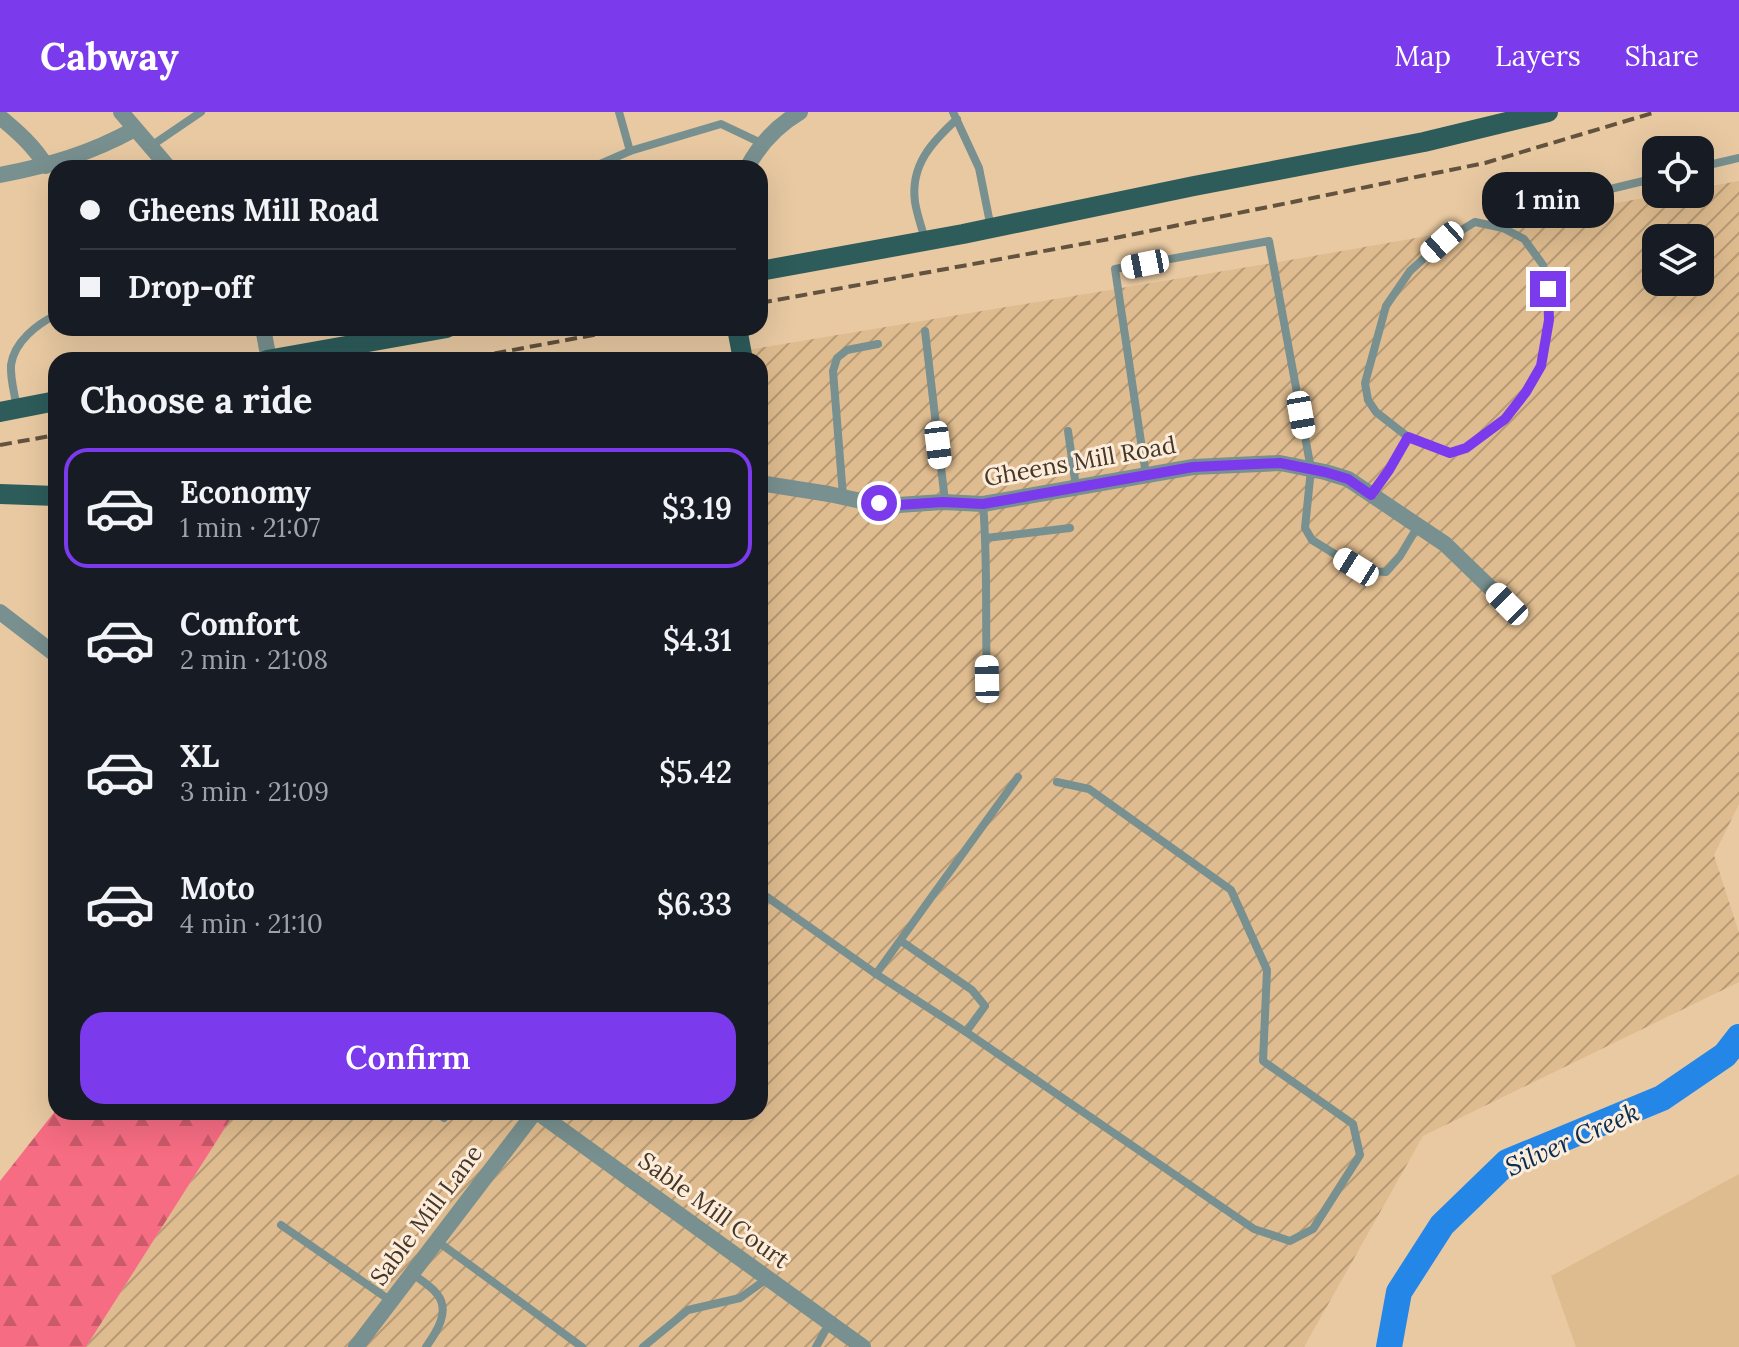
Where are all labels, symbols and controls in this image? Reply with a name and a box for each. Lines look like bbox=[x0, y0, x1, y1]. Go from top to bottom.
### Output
text: Cabway bbox=[40, 32, 179, 80]
text: Map bbox=[1394, 38, 1451, 74]
text: Layers bbox=[1495, 38, 1581, 74]
text: Share bbox=[1625, 38, 1699, 74]
map controls bbox=[1642, 136, 1714, 296]
button: locate bbox=[1642, 136, 1714, 208]
callout: 1 min bbox=[1482, 173, 1614, 229]
text: 1 min bbox=[1515, 183, 1581, 216]
text: Gheens Mill Road bbox=[128, 191, 379, 229]
car bbox=[1416, 217, 1468, 267]
button: layers bbox=[1642, 224, 1714, 296]
car bbox=[1119, 248, 1171, 280]
text: Drop-off bbox=[128, 268, 253, 306]
route end bbox=[1530, 271, 1566, 307]
text: Choose a ride bbox=[80, 377, 312, 423]
car bbox=[1285, 389, 1317, 441]
car bbox=[923, 420, 953, 470]
street label: Gheens Mill Road bbox=[982, 429, 1178, 493]
icon: car bbox=[84, 472, 156, 544]
text: Economy bbox=[180, 473, 311, 511]
route start bbox=[861, 485, 897, 521]
text: $3.19 bbox=[662, 489, 732, 527]
text: 1 min · 21:07 bbox=[180, 511, 320, 544]
car bbox=[1329, 544, 1383, 590]
car bbox=[1482, 579, 1532, 629]
icon: car bbox=[84, 604, 156, 676]
text: Comfort bbox=[180, 605, 300, 643]
text: $4.31 bbox=[663, 621, 732, 659]
text: 2 min · 21:08 bbox=[180, 643, 328, 676]
car bbox=[975, 655, 999, 703]
icon: car bbox=[84, 736, 156, 808]
text: XL bbox=[180, 737, 219, 775]
text: $5.42 bbox=[659, 753, 732, 791]
text: 3 min · 21:09 bbox=[180, 775, 329, 808]
icon: car bbox=[84, 868, 156, 940]
text: Moto bbox=[180, 869, 255, 907]
text: $6.33 bbox=[657, 885, 732, 923]
text: 4 min · 21:10 bbox=[180, 907, 323, 940]
button: Confirm bbox=[80, 1012, 736, 1104]
water label: Silver Creek bbox=[1500, 1095, 1644, 1183]
street label: Sable Mill Lane bbox=[363, 1138, 489, 1292]
street label: Sable Mill Court bbox=[633, 1145, 796, 1276]

